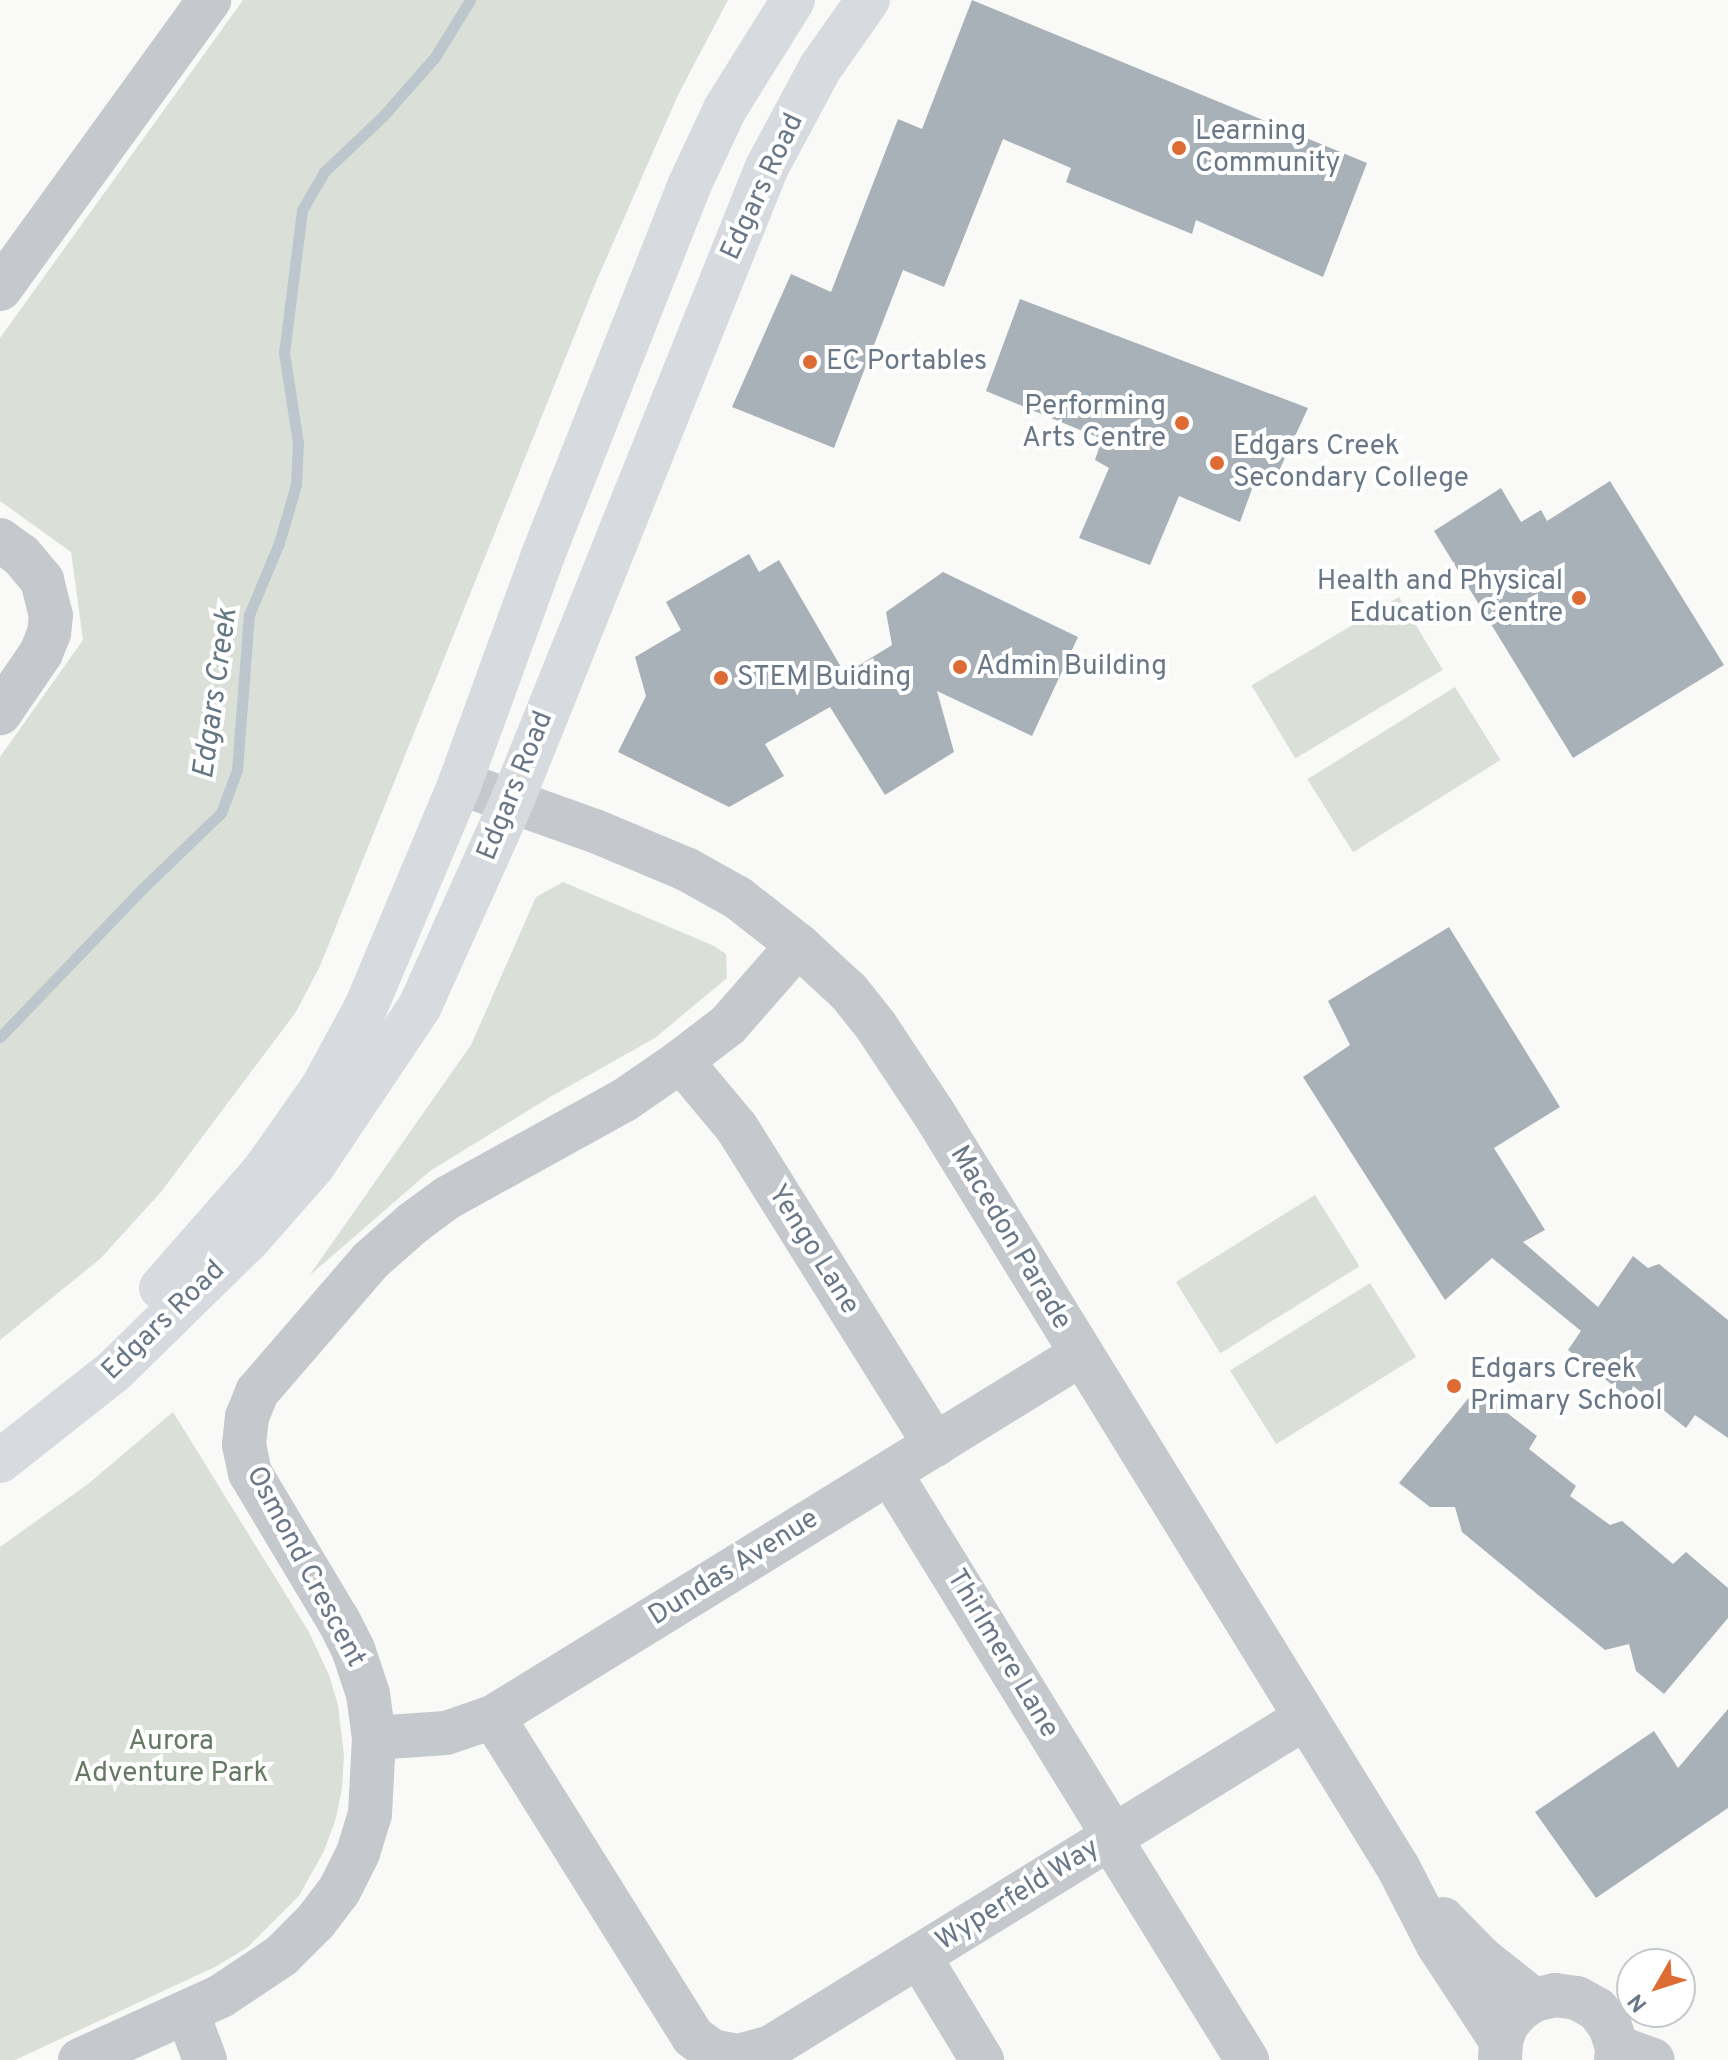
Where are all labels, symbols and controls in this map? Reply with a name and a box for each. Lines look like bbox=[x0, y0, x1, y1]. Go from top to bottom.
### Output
street label: Edgars Road bbox=[714, 108, 812, 266]
place label: Learning Community bbox=[1195, 115, 1340, 181]
marker: Learning Community bbox=[1170, 139, 1188, 157]
place label: EC Portables bbox=[826, 345, 987, 379]
marker: EC Portables bbox=[801, 353, 819, 371]
place label: Performing Arts Centre bbox=[1022, 390, 1166, 456]
marker: Performing Arts Centre bbox=[1173, 414, 1191, 432]
place label: Edgars Creek Secondary College bbox=[1233, 430, 1469, 496]
marker: Edgars Creek Secondary College bbox=[1208, 454, 1226, 472]
place label: Health and Physical Education Centre bbox=[1317, 565, 1563, 631]
marker: Health and Physical Education Centre bbox=[1570, 589, 1588, 607]
water label: Edgars Creek bbox=[187, 606, 247, 782]
place label: Admin Building bbox=[976, 650, 1167, 684]
marker: Admin Building bbox=[951, 658, 969, 676]
place label: STEM Buiding bbox=[737, 661, 911, 695]
marker: STEM Buiding bbox=[712, 669, 730, 687]
street label: Edgars Road bbox=[471, 707, 561, 865]
street label: Macedon Parade bbox=[942, 1140, 1078, 1336]
street label: Yengo Lane bbox=[760, 1179, 866, 1321]
street label: Edgars Road bbox=[96, 1254, 232, 1388]
place label: Edgars Creek Primary School bbox=[1470, 1353, 1662, 1419]
marker: Edgars Creek Primary School bbox=[1445, 1377, 1463, 1395]
street label: Osmond Crescent bbox=[238, 1461, 372, 1673]
street label: Dundas Avenue bbox=[642, 1502, 826, 1634]
street label: Thirlmere Lane bbox=[939, 1564, 1065, 1744]
park label: Aurora Adventure Park bbox=[74, 1725, 268, 1791]
street label: Wyperfeld Way bbox=[930, 1831, 1106, 1959]
north arrow bbox=[1616, 1948, 1696, 2028]
text: N bbox=[1623, 1988, 1654, 2017]

